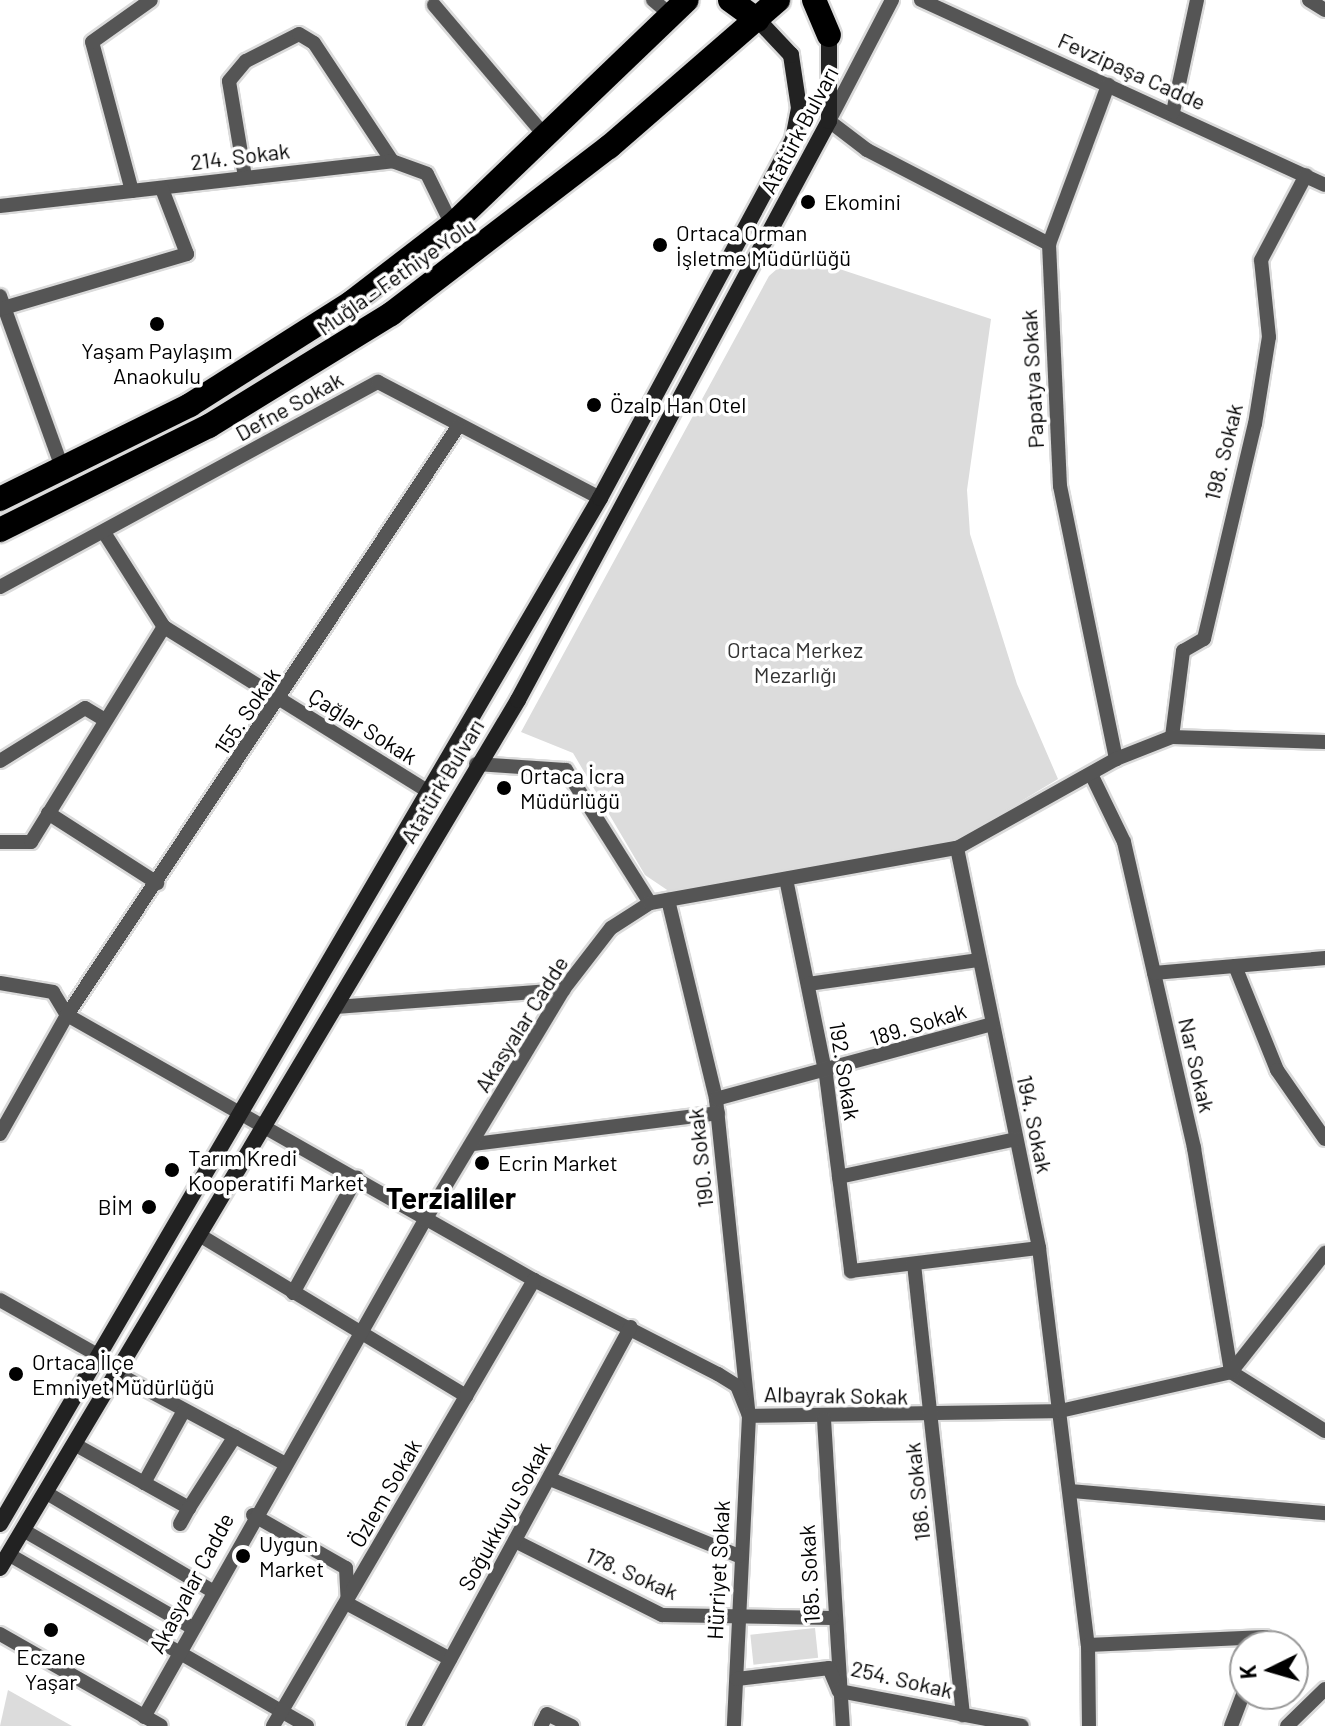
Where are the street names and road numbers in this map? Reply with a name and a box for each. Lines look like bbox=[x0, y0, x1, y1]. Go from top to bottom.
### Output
street label: Fevzipaşa Cadde bbox=[1054, 27, 1210, 115]
street label: Atatürk Bulvarı bbox=[754, 62, 844, 198]
street label: 214. Sokak bbox=[189, 137, 291, 175]
street label: Muğla - Fethiye Yolu bbox=[312, 211, 480, 341]
street label: Papatya Sokak bbox=[1015, 309, 1049, 449]
street label: Defne Sokak bbox=[231, 366, 347, 446]
street label: 198. Sokak bbox=[1198, 401, 1248, 503]
street label: 155. Sokak bbox=[208, 663, 286, 759]
street label: Çağlar Sokak bbox=[304, 682, 422, 770]
street label: Atatürk Bulvarı bbox=[395, 714, 489, 848]
street label: Akasyalar Cadde bbox=[469, 951, 573, 1097]
street label: 189. Sokak bbox=[867, 997, 969, 1051]
street label: Nar Sokak bbox=[1173, 1015, 1221, 1115]
street label: 192. Sokak bbox=[824, 1020, 866, 1122]
street label: 194. Sokak bbox=[1012, 1072, 1058, 1176]
street label: 190. Sokak bbox=[682, 1107, 718, 1209]
street label: Albayrak Sokak bbox=[764, 1381, 908, 1409]
street label: Özlem Sokak bbox=[343, 1434, 427, 1552]
street label: Soğukkuyu Sokak bbox=[452, 1437, 556, 1595]
street label: 186. Sokak bbox=[899, 1441, 935, 1543]
street label: Hürriyet Sokak bbox=[701, 1500, 735, 1640]
street label: Akasyalar Cadde bbox=[143, 1508, 239, 1658]
street label: 185. Sokak bbox=[793, 1524, 825, 1624]
street label: 178. Sokak bbox=[582, 1541, 682, 1605]
street label: 254. Sokak bbox=[849, 1654, 955, 1704]

